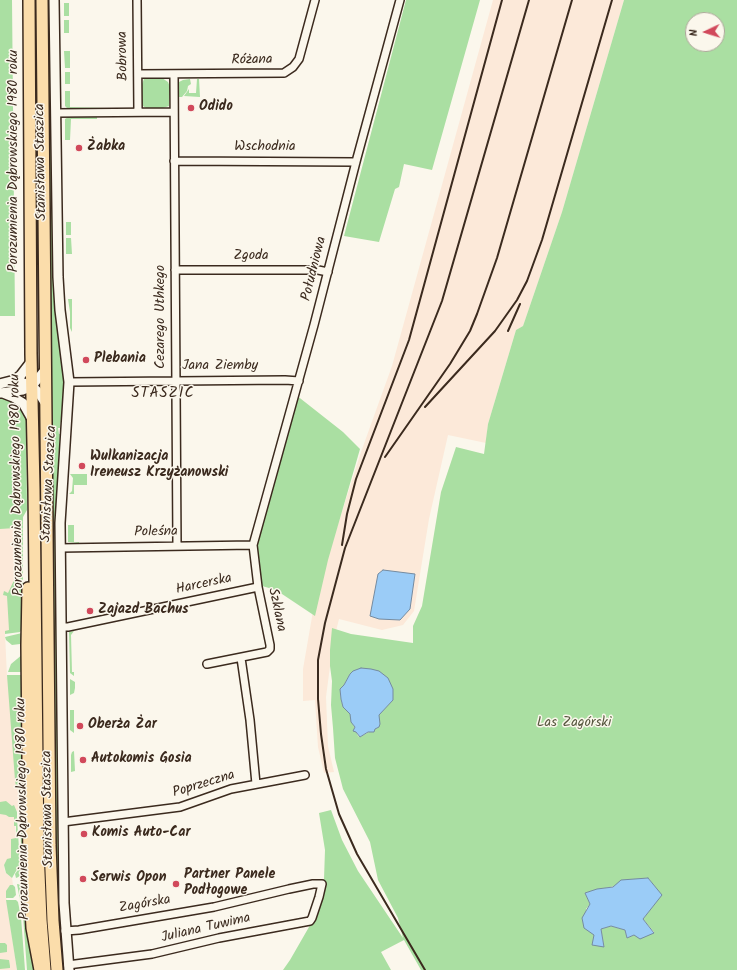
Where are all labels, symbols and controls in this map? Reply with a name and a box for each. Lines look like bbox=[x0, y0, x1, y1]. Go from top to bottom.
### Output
north arrow bbox=[685, 12, 725, 52]
text: N bbox=[685, 29, 703, 37]
street label: Bobrowa bbox=[115, 31, 133, 81]
street label: Porozumienia Dąbrowskiego 1980 roku bbox=[7, 50, 23, 272]
street label: Różana bbox=[231, 52, 273, 70]
place label: Odido bbox=[199, 100, 233, 116]
street label: Stanisława Staszica bbox=[33, 103, 51, 221]
marker: Odido bbox=[186, 103, 196, 113]
place label: Żabka bbox=[87, 140, 125, 156]
street label: Wschodnia bbox=[234, 140, 296, 156]
marker: Żabka bbox=[74, 143, 84, 153]
street label: Południowa bbox=[299, 235, 331, 303]
street label: Zgoda bbox=[233, 249, 269, 265]
street label: Cezarego Uthkego bbox=[154, 265, 170, 369]
place label: Plebania bbox=[94, 352, 146, 368]
marker: Plebania bbox=[81, 355, 91, 365]
street label: Jana Ziemby bbox=[182, 359, 258, 375]
street label: Porozumienia Dąbrowskiego 1980 roku bbox=[8, 374, 28, 596]
district label: STASZIC bbox=[131, 385, 195, 403]
street label: Stanisława Staszica bbox=[39, 425, 61, 543]
place label: Wulkanizacja Ireneusz Krzyżanowski bbox=[90, 450, 228, 482]
marker: Wulkanizacja Ireneusz Krzyżanowski bbox=[77, 461, 87, 471]
street label: Poleśna bbox=[134, 524, 178, 542]
street label: Harcerska bbox=[174, 571, 234, 599]
street label: Szklana bbox=[263, 587, 289, 633]
place label: Zajazd Bachus bbox=[98, 603, 189, 619]
marker: Zajazd Bachus bbox=[85, 606, 95, 616]
street label: Porozumienia Dąbrowskiego 1980 roku bbox=[14, 698, 34, 920]
park label: Las Zagórski bbox=[537, 716, 611, 732]
place label: Oberża Żar bbox=[88, 718, 157, 734]
marker: Oberża Żar bbox=[75, 721, 85, 731]
street label: Stanisława Staszica bbox=[40, 750, 58, 868]
place label: Autokomis Gosia bbox=[91, 752, 192, 768]
marker: Autokomis Gosia bbox=[78, 755, 88, 765]
street label: Poprzeczna bbox=[171, 768, 237, 802]
place label: Komis Auto-Car bbox=[92, 826, 190, 842]
marker: Komis Auto-Car bbox=[79, 829, 89, 839]
place label: Partner Panele Podłogowe bbox=[184, 868, 275, 900]
place label: Serwis Opon bbox=[91, 871, 166, 887]
marker: Serwis Opon bbox=[78, 874, 88, 884]
marker: Partner Panele Podłogowe bbox=[171, 879, 181, 889]
street label: Zagórska bbox=[118, 892, 172, 918]
street label: Juliana Tuwima bbox=[160, 911, 252, 947]

